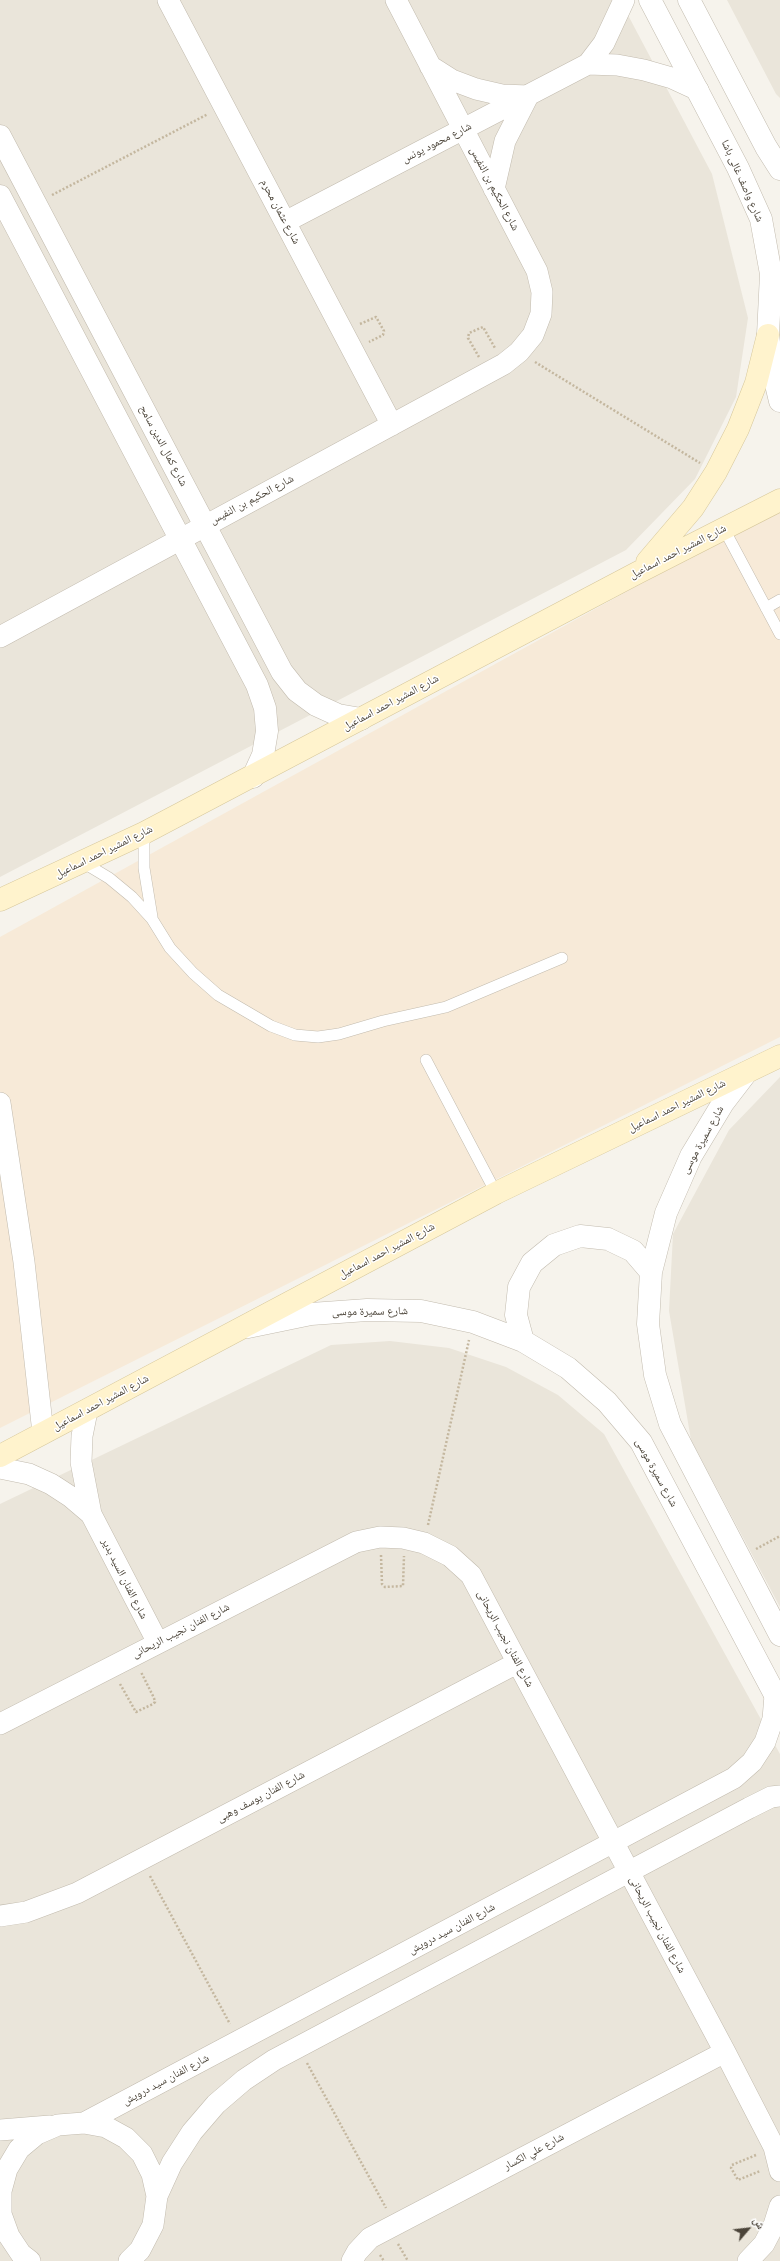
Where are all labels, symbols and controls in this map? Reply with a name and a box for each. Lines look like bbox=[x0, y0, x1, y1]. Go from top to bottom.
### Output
street label: شارع محمود يونس bbox=[400, 120, 474, 166]
street label: شارع واصف غالى باشا bbox=[718, 138, 766, 224]
street label: شارع الحكيم بن النفيس bbox=[466, 145, 522, 233]
street label: شارع عثمان محرم bbox=[257, 177, 303, 247]
street label: شارع كمال الدين سامح bbox=[136, 403, 190, 489]
street label: شارع الحكيم بن النفيس bbox=[208, 472, 296, 528]
street label: شارع المشير احمد اسماعيل bbox=[627, 522, 729, 582]
street label: شارع المشير احمد اسماعيل bbox=[341, 672, 441, 734]
street label: شارع المشير احمد اسماعيل bbox=[53, 823, 155, 881]
street label: شارع المشير احمد اسماعيل bbox=[626, 1077, 728, 1135]
street label: شارع سميرة موسى bbox=[679, 1104, 727, 1176]
street label: شارع المشير احمد اسماعيل bbox=[337, 1220, 437, 1282]
street label: شارع سميرة موسى bbox=[332, 1305, 408, 1319]
street label: شارع المشير احمد اسماعيل bbox=[51, 1372, 151, 1434]
street label: شارع سميرة موسى bbox=[632, 1437, 680, 1509]
street label: شارع الفنان السيد بدير bbox=[98, 1537, 150, 1621]
street label: شارع الفنان نجيب الريحانى bbox=[474, 1588, 536, 1690]
street label: شارع الفنان نجيب الريحانى bbox=[130, 1601, 232, 1661]
street label: شارع الفنان يوسف وهبى bbox=[215, 1768, 307, 1826]
street label: شارع الفنان نجيب الريحانى bbox=[626, 1874, 688, 1976]
street label: شارع الفنان سيد درويش bbox=[406, 1901, 498, 1957]
street label: شارع الفنان سيد درويش bbox=[120, 2052, 212, 2108]
street label: شارع علي الكسار bbox=[502, 2131, 566, 2173]
north arrow bbox=[728, 2209, 768, 2249]
text: ش bbox=[751, 2215, 768, 2231]

